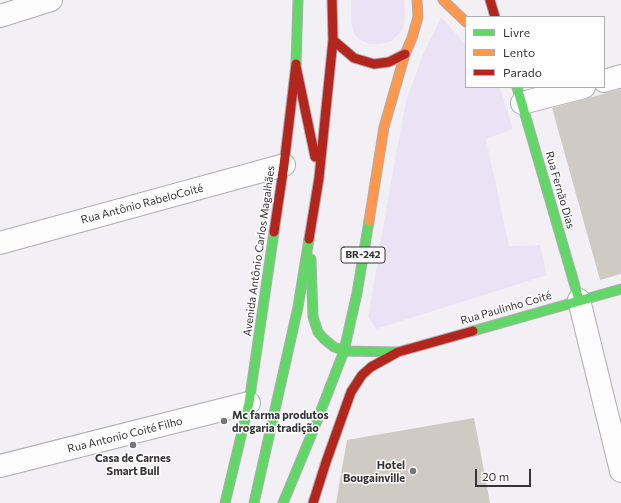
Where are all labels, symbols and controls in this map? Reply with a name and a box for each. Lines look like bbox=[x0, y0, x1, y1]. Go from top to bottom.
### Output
legend bbox=[465, 16, 605, 88]
text: Livre bbox=[503, 25, 530, 39]
text: Lento bbox=[503, 45, 535, 59]
text: Parado bbox=[503, 65, 542, 79]
street label: Rua Fernão Dias bbox=[543, 150, 577, 230]
street label: Avenida Antônio Carlos Magalhães bbox=[240, 165, 278, 337]
street label: Rua Antônio RabeloCoité bbox=[79, 181, 205, 227]
road number: BR-242 bbox=[341, 247, 385, 263]
street label: Rua Paulinho Coité bbox=[459, 289, 553, 327]
place label: Mc farma produtos drogaria tradição bbox=[232, 408, 329, 434]
street label: Rua Antonio Coité Filho bbox=[66, 414, 184, 456]
marker: Mc farma produtos drogaria tradição bbox=[219, 416, 229, 426]
marker: Casa de Carnes Smart Bull bbox=[128, 440, 138, 450]
place label: Casa de Carnes Smart Bull bbox=[95, 451, 171, 477]
place label: Hotel Bougainville bbox=[343, 458, 405, 484]
scale bar bbox=[477, 461, 533, 487]
marker: Hotel Bougainville bbox=[408, 466, 418, 476]
text: 20 m bbox=[482, 469, 509, 483]

